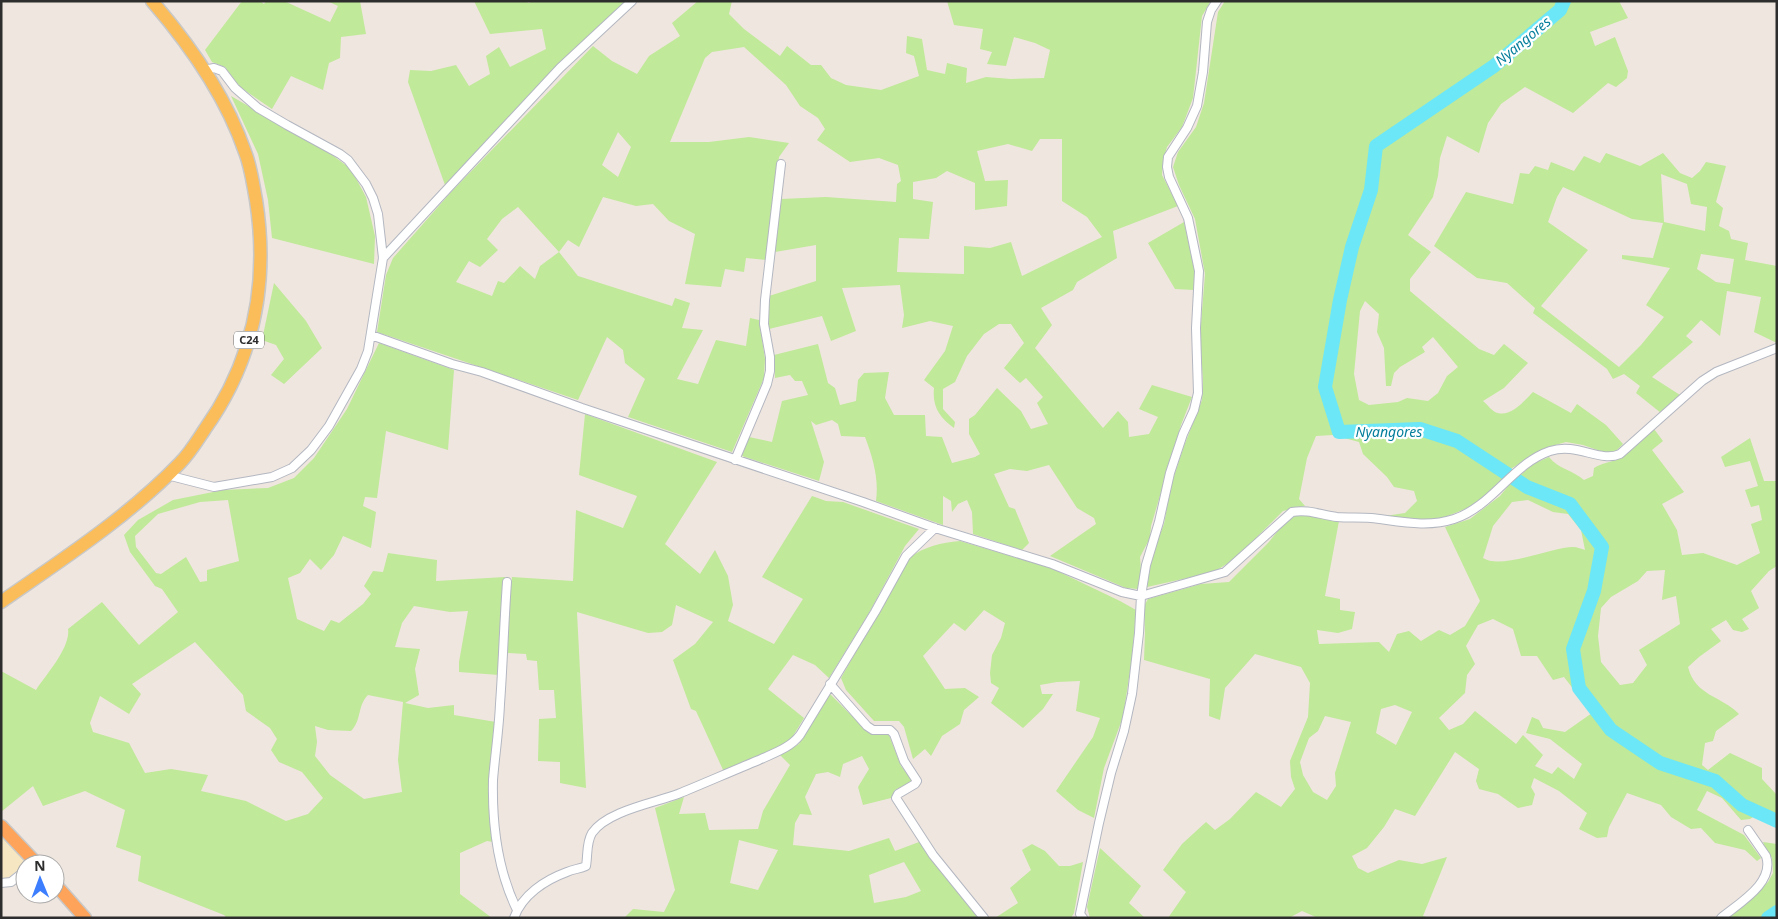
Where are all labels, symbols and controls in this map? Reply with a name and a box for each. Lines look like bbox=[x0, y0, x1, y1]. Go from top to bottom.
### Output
water label: Nyangores bbox=[1491, 12, 1554, 69]
road number: C24 bbox=[234, 332, 264, 348]
water label: Nyangores bbox=[1356, 422, 1422, 441]
north arrow bbox=[15, 854, 65, 904]
text: N bbox=[34, 856, 46, 875]

